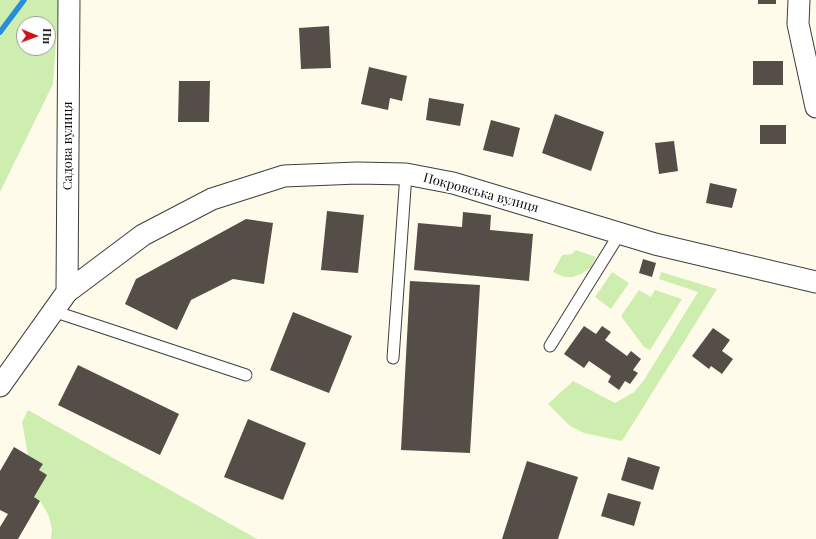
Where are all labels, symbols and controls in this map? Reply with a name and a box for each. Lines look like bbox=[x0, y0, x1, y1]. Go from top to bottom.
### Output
north arrow bbox=[16, 16, 56, 56]
text: Пн bbox=[40, 28, 55, 44]
street label: Садова вулиця bbox=[60, 102, 76, 190]
street label: Покровська вулиця bbox=[422, 170, 540, 216]

